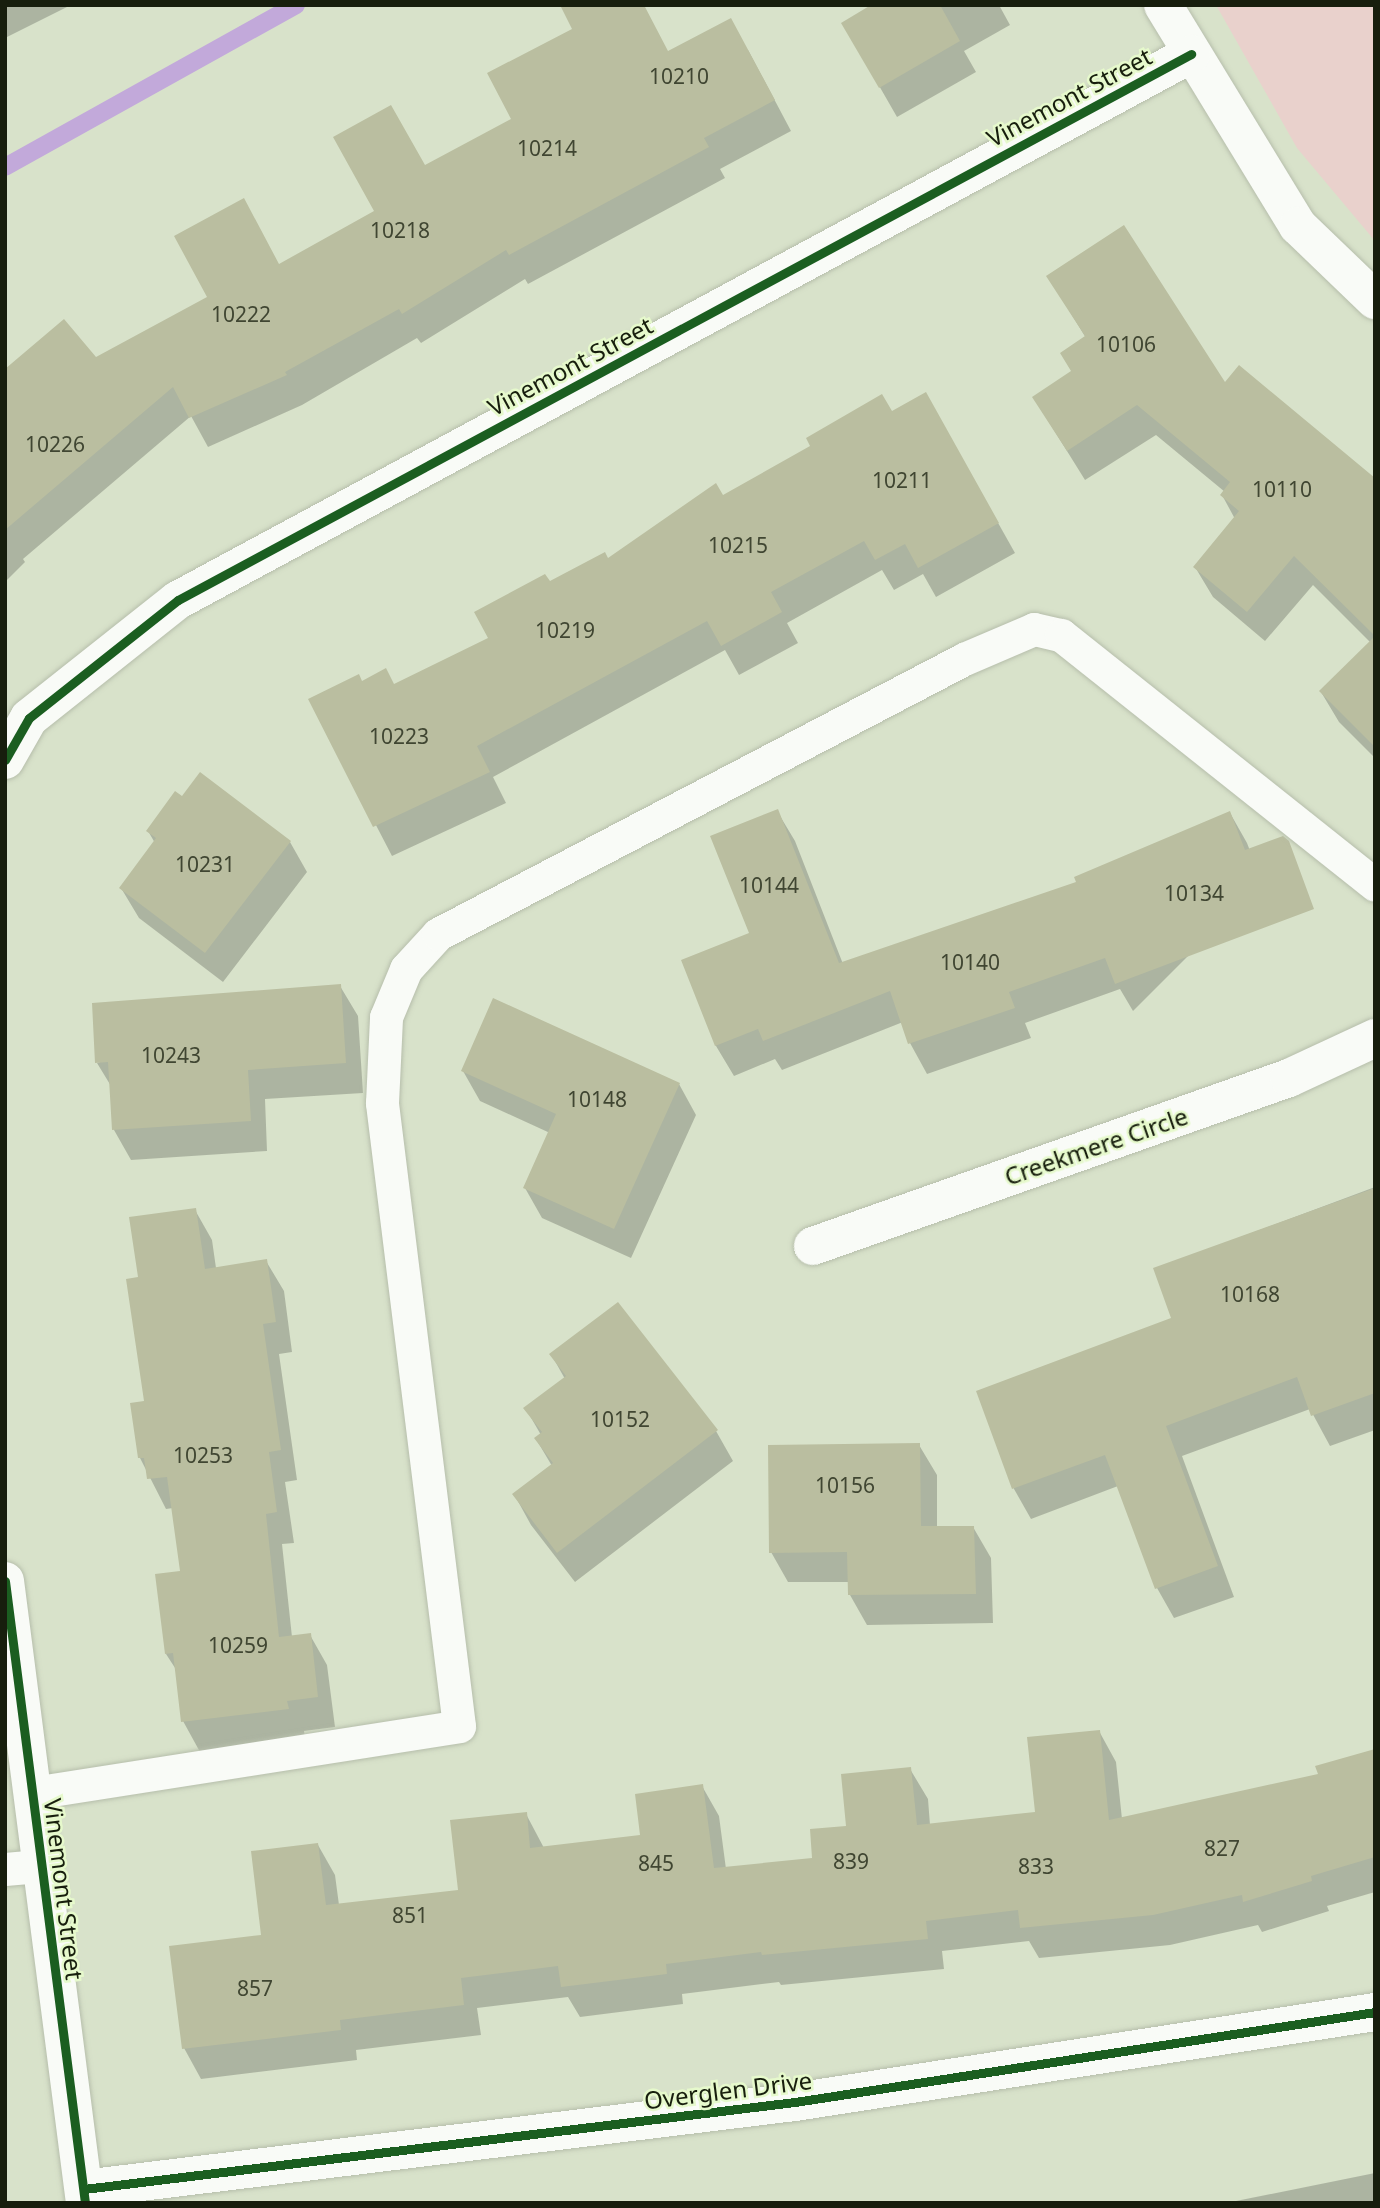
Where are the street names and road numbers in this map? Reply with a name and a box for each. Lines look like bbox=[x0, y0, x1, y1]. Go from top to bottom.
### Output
street label: Vinemont Street bbox=[982, 41, 1156, 153]
street label: Vinemont Street bbox=[483, 310, 657, 422]
street label: Creekmere Circle bbox=[1001, 1101, 1191, 1191]
street label: Vinemont Street bbox=[39, 1797, 89, 1981]
street label: Overglen Drive bbox=[642, 2065, 814, 2115]

